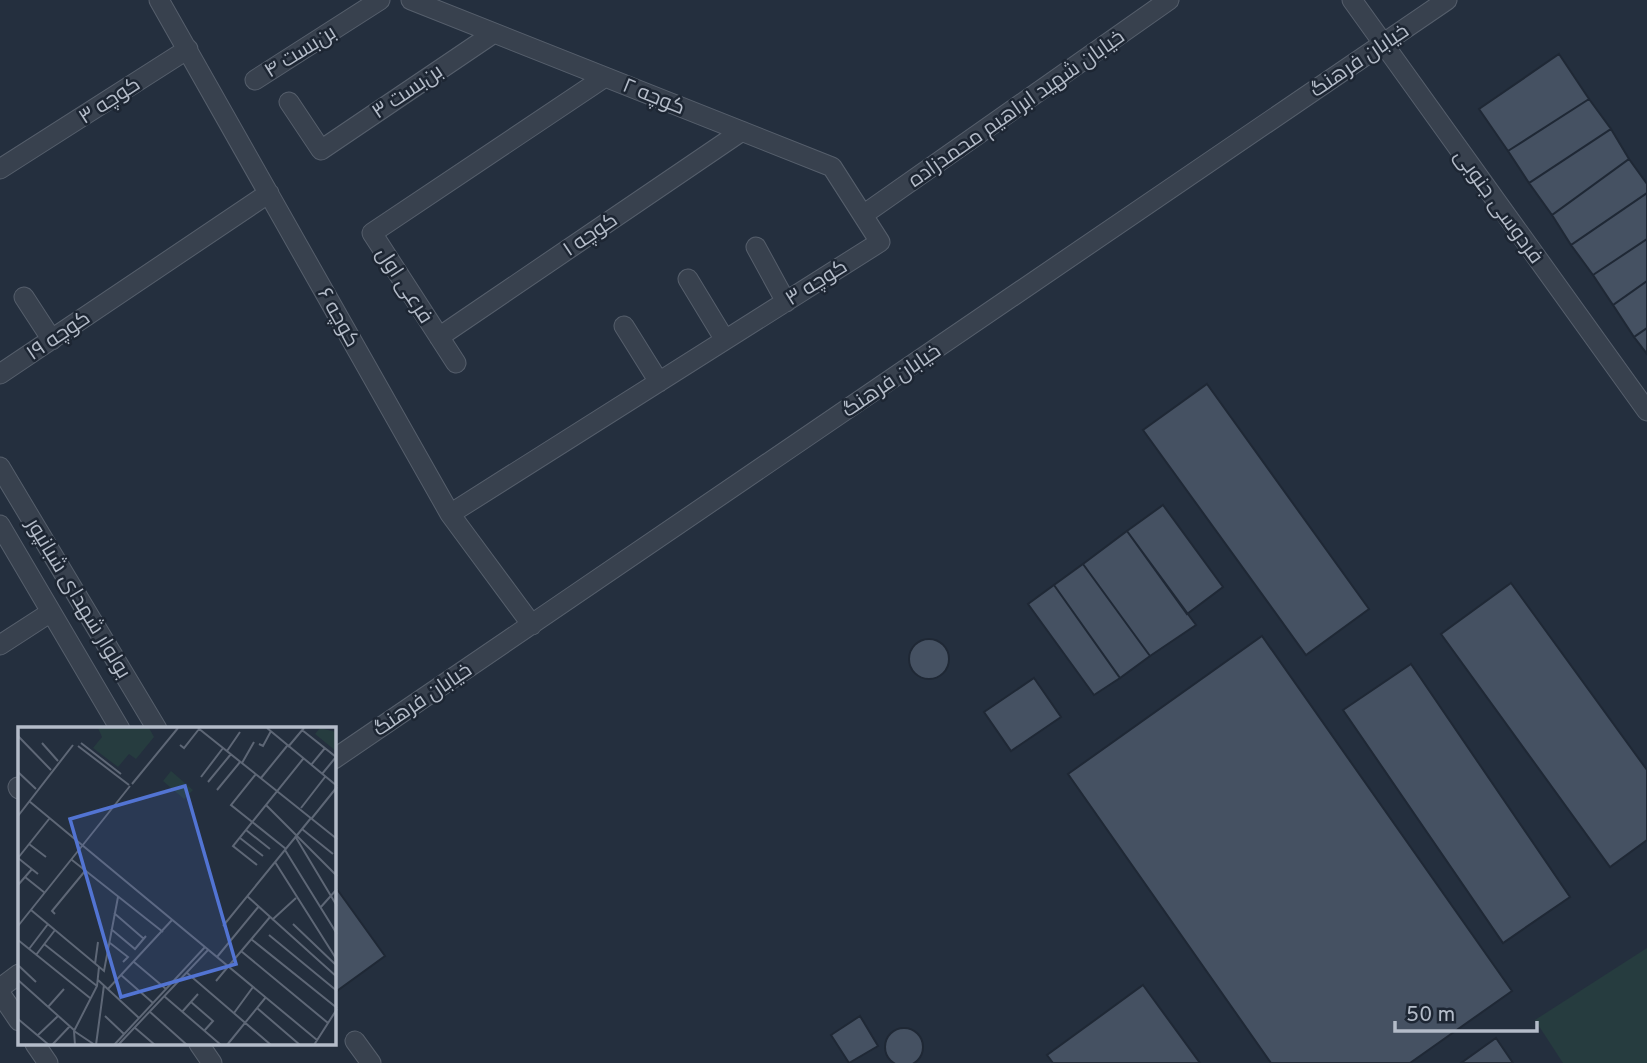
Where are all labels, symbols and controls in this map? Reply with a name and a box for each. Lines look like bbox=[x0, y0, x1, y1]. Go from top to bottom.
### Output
street label: خیابان فرهنگ bbox=[1305, 18, 1415, 104]
street label: بن‌بست ۴ bbox=[260, 20, 342, 85]
street label: خیابان شهید ابراهیم محمدزاده bbox=[903, 24, 1130, 194]
street label: بن‌بست ۳ bbox=[367, 59, 449, 126]
street label: کوچه ۳ bbox=[74, 71, 146, 131]
street label: کوچه ۲ bbox=[618, 73, 689, 122]
street label: فردوسی جنوبی bbox=[1447, 144, 1549, 270]
street label: کوچه ۱ bbox=[558, 207, 623, 263]
street label: فرعی اول bbox=[369, 242, 439, 329]
street label: کوچه ۳ bbox=[781, 254, 853, 313]
street label: کوچه ۶ bbox=[310, 283, 365, 352]
street label: کوچه ۱۹ bbox=[22, 305, 96, 367]
street label: خیابان فرهنگ bbox=[837, 338, 947, 424]
street label: بولوار شهدای شبانپور bbox=[19, 513, 136, 684]
street label: خیابان فرهنگ bbox=[368, 657, 478, 743]
inset map bbox=[18, 727, 336, 1046]
scale bar bbox=[1395, 990, 1537, 1034]
text: 50 m bbox=[1406, 1002, 1455, 1029]

